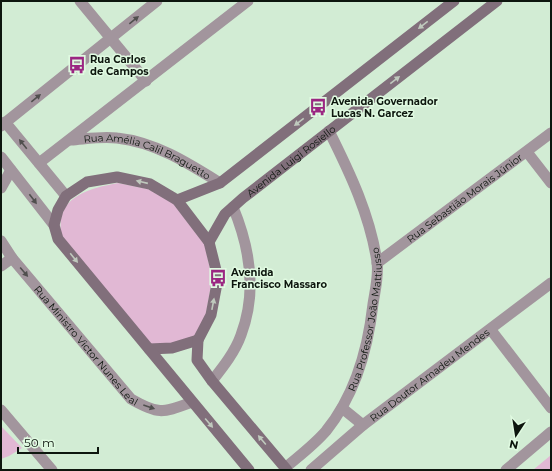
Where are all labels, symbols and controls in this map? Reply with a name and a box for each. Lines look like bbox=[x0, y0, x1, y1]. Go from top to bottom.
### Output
one-way arrow bbox=[129, 15, 140, 24]
one-way arrow bbox=[418, 21, 429, 29]
place label: Rua Carlos de Campos bbox=[90, 53, 149, 78]
bus stop icon: Rua Carlos de Campos bbox=[67, 55, 87, 75]
one-way arrow bbox=[390, 76, 401, 84]
one-way arrow bbox=[31, 94, 41, 102]
place label: Avenida Governador Lucas N. Garcez bbox=[330, 95, 438, 120]
bus stop icon: Avenida Governador Lucas N. Garcez bbox=[308, 97, 328, 117]
one-way arrow bbox=[293, 118, 304, 126]
street label: Avenida Luigi Rosiello bbox=[244, 123, 338, 200]
street label: Rua Amélia Calil Braguetto bbox=[83, 131, 213, 183]
one-way arrow bbox=[19, 139, 28, 150]
street label: Rua Sebastião Morais Júnior bbox=[404, 151, 525, 246]
one-way arrow bbox=[136, 179, 148, 185]
one-way arrow bbox=[29, 193, 38, 204]
street label: Rua Professor João Mattiusso bbox=[345, 246, 385, 393]
one-way arrow bbox=[69, 253, 78, 263]
place label: Avenida Francisco Massaro bbox=[230, 266, 327, 291]
one-way arrow bbox=[19, 267, 28, 277]
bus stop icon: Avenida Francisco Massaro bbox=[208, 268, 228, 288]
street label: Rua Ministro Victor Nunes Leal bbox=[31, 283, 140, 409]
one-way arrow bbox=[210, 298, 216, 310]
street label: Rua Doutor Amadeu Mendes bbox=[367, 326, 492, 425]
one-way arrow bbox=[143, 405, 155, 411]
north arrow bbox=[496, 415, 536, 455]
one-way arrow bbox=[205, 417, 214, 428]
scale bar bbox=[18, 429, 98, 455]
text: 50 m bbox=[24, 435, 55, 450]
one-way arrow bbox=[258, 435, 267, 446]
text: N bbox=[508, 437, 520, 453]

